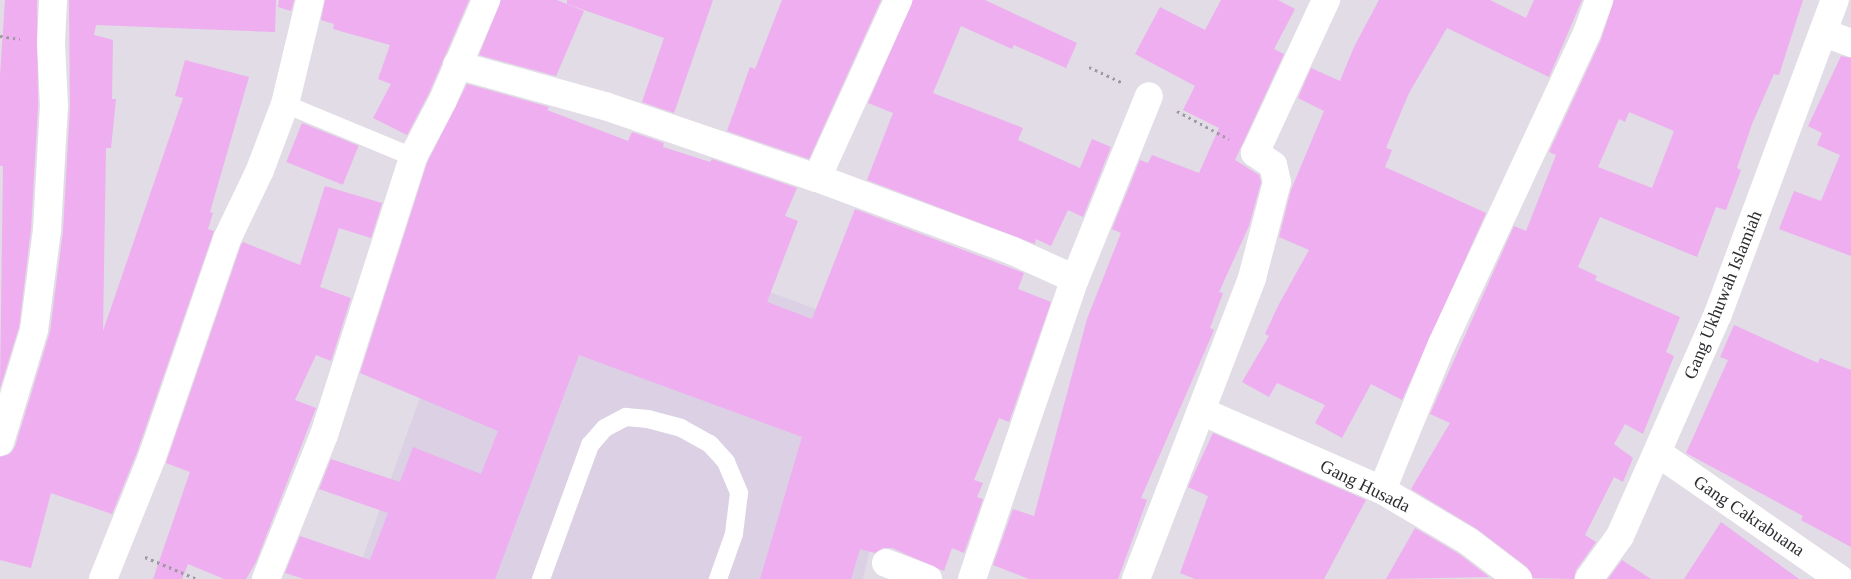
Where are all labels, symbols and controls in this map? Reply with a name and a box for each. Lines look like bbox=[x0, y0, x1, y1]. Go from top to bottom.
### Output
street label: Gang Ukhuwah Islamiah bbox=[1679, 208, 1767, 382]
street label: Gang Husada bbox=[1316, 455, 1414, 517]
street label: Gang Cakrabuana bbox=[1689, 471, 1809, 561]

